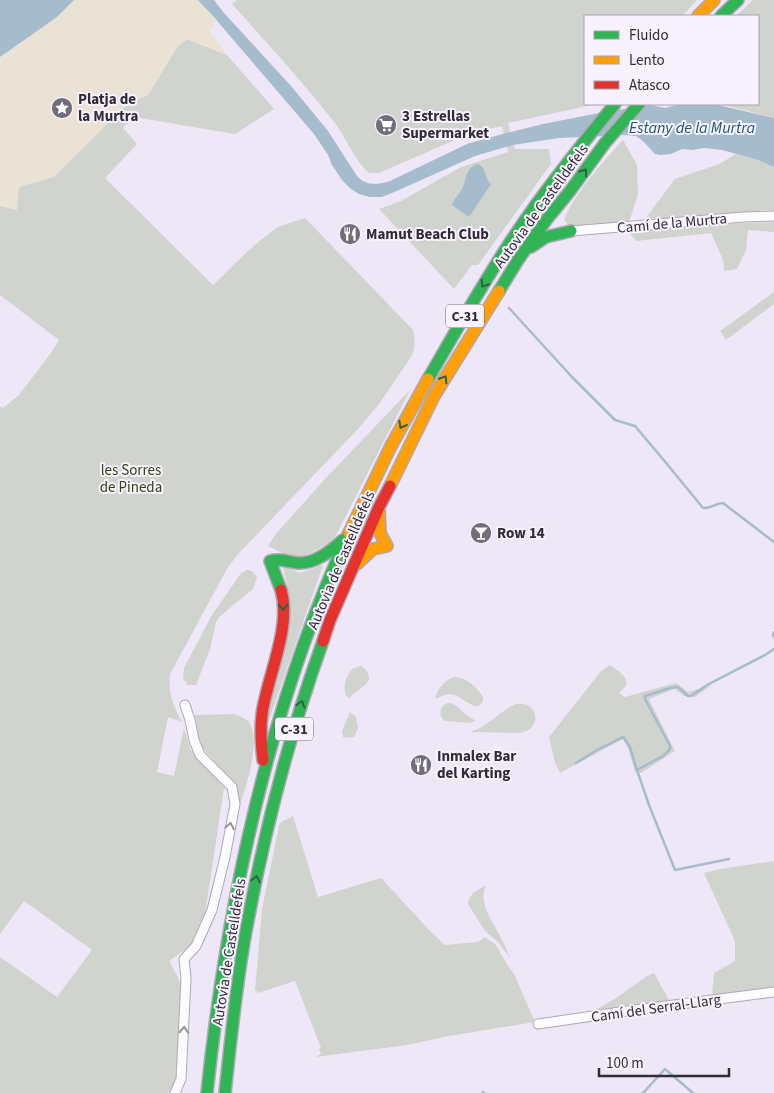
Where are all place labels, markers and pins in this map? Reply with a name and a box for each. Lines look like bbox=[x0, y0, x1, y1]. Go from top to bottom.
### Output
place label: Platja de la Murtra bbox=[78, 89, 138, 127]
place icon: Platja de la Murtra bbox=[50, 96, 74, 120]
place label: 3 Estrellas Supermarket bbox=[402, 106, 489, 144]
supermarket icon: 3 Estrellas Supermarket bbox=[374, 113, 398, 137]
restaurant icon: Mamut Beach Club bbox=[338, 222, 362, 246]
place label: Mamut Beach Club bbox=[366, 224, 489, 245]
bar icon: Row 14 bbox=[469, 521, 493, 545]
place label: Row 14 bbox=[497, 523, 545, 544]
place label: Inmalex Bar del Karting bbox=[437, 746, 516, 784]
restaurant icon: Inmalex Bar del Karting bbox=[409, 753, 433, 777]

